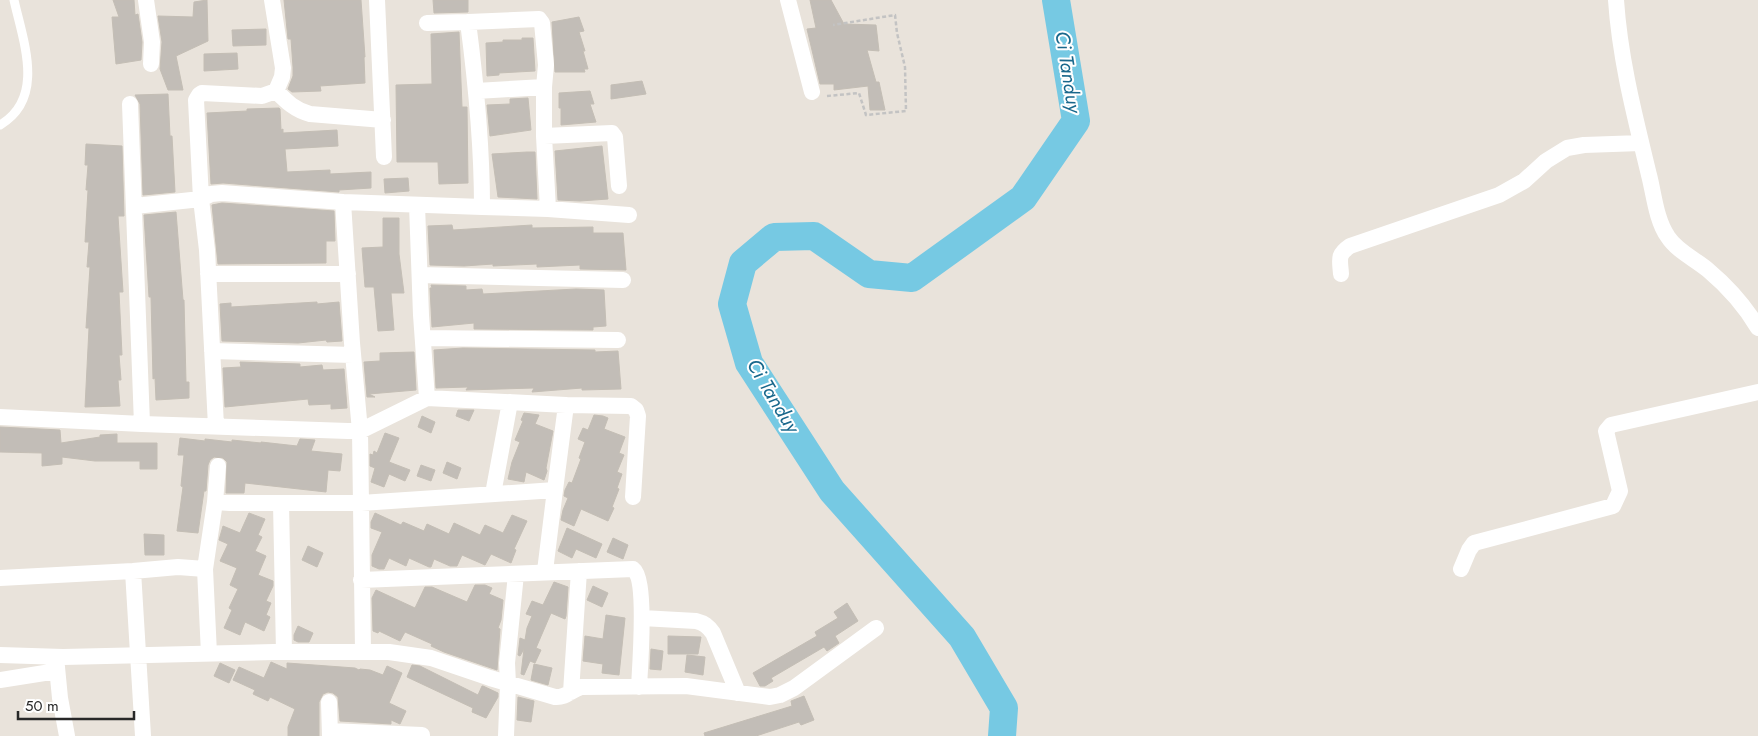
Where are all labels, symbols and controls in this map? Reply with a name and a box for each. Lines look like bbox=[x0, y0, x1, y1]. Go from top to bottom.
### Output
water label: Ci Tanduy bbox=[1047, 29, 1089, 116]
water label: Ci Tanduy bbox=[739, 353, 807, 440]
scale bar bbox=[18, 688, 134, 720]
text: 50 m bbox=[25, 695, 59, 717]

